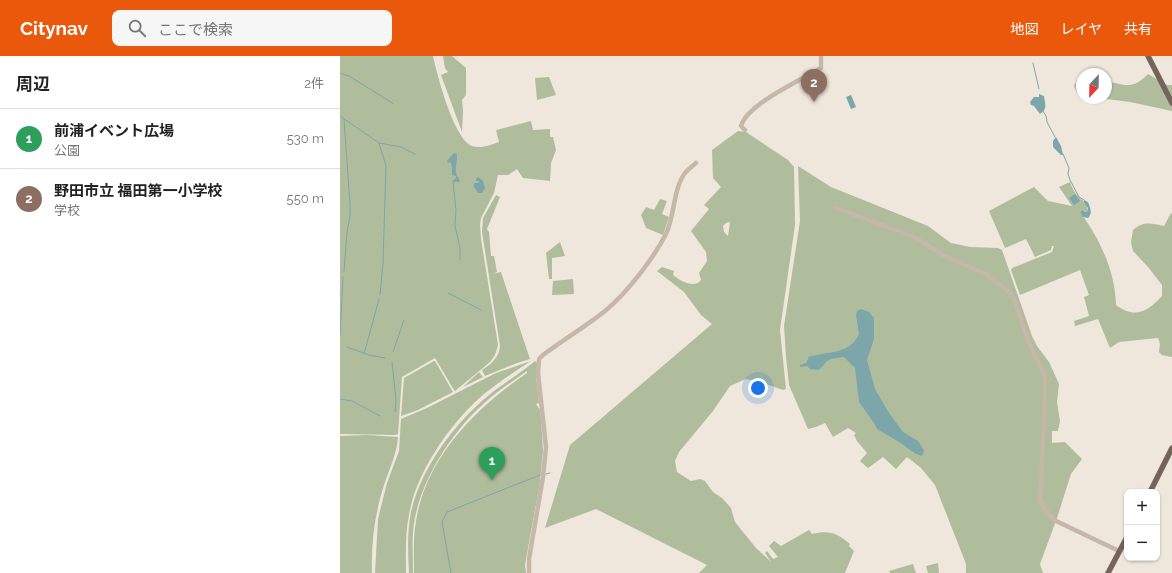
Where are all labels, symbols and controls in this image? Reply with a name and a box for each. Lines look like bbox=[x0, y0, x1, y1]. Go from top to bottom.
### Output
search box bbox=[112, 10, 392, 46]
text: Citynav bbox=[20, 17, 88, 39]
icon: search bbox=[126, 17, 148, 39]
text: ここで検索 bbox=[158, 21, 233, 39]
text: 地図 bbox=[1010, 21, 1038, 37]
text: レイヤ bbox=[1060, 21, 1102, 37]
text: 共有 bbox=[1124, 21, 1152, 37]
north arrow bbox=[1076, 68, 1112, 104]
pin: 2 bbox=[801, 69, 827, 102]
text: 周辺 bbox=[16, 74, 50, 94]
text: 2件 bbox=[304, 76, 324, 91]
text: 前浦イベント広場 bbox=[54, 122, 174, 140]
text: 1 bbox=[26, 131, 32, 146]
text: 530 m bbox=[287, 131, 324, 146]
text: 公園 bbox=[54, 143, 80, 158]
text: 野田市立 福田第一小学校 bbox=[54, 182, 223, 200]
text: 2 bbox=[25, 191, 33, 206]
text: 550 m bbox=[287, 191, 324, 206]
text: 学校 bbox=[54, 203, 80, 218]
your location bbox=[748, 378, 768, 398]
pin: 1 bbox=[479, 447, 505, 480]
map controls bbox=[1124, 489, 1160, 561]
button: + bbox=[1124, 489, 1160, 525]
button: − bbox=[1124, 525, 1160, 561]

